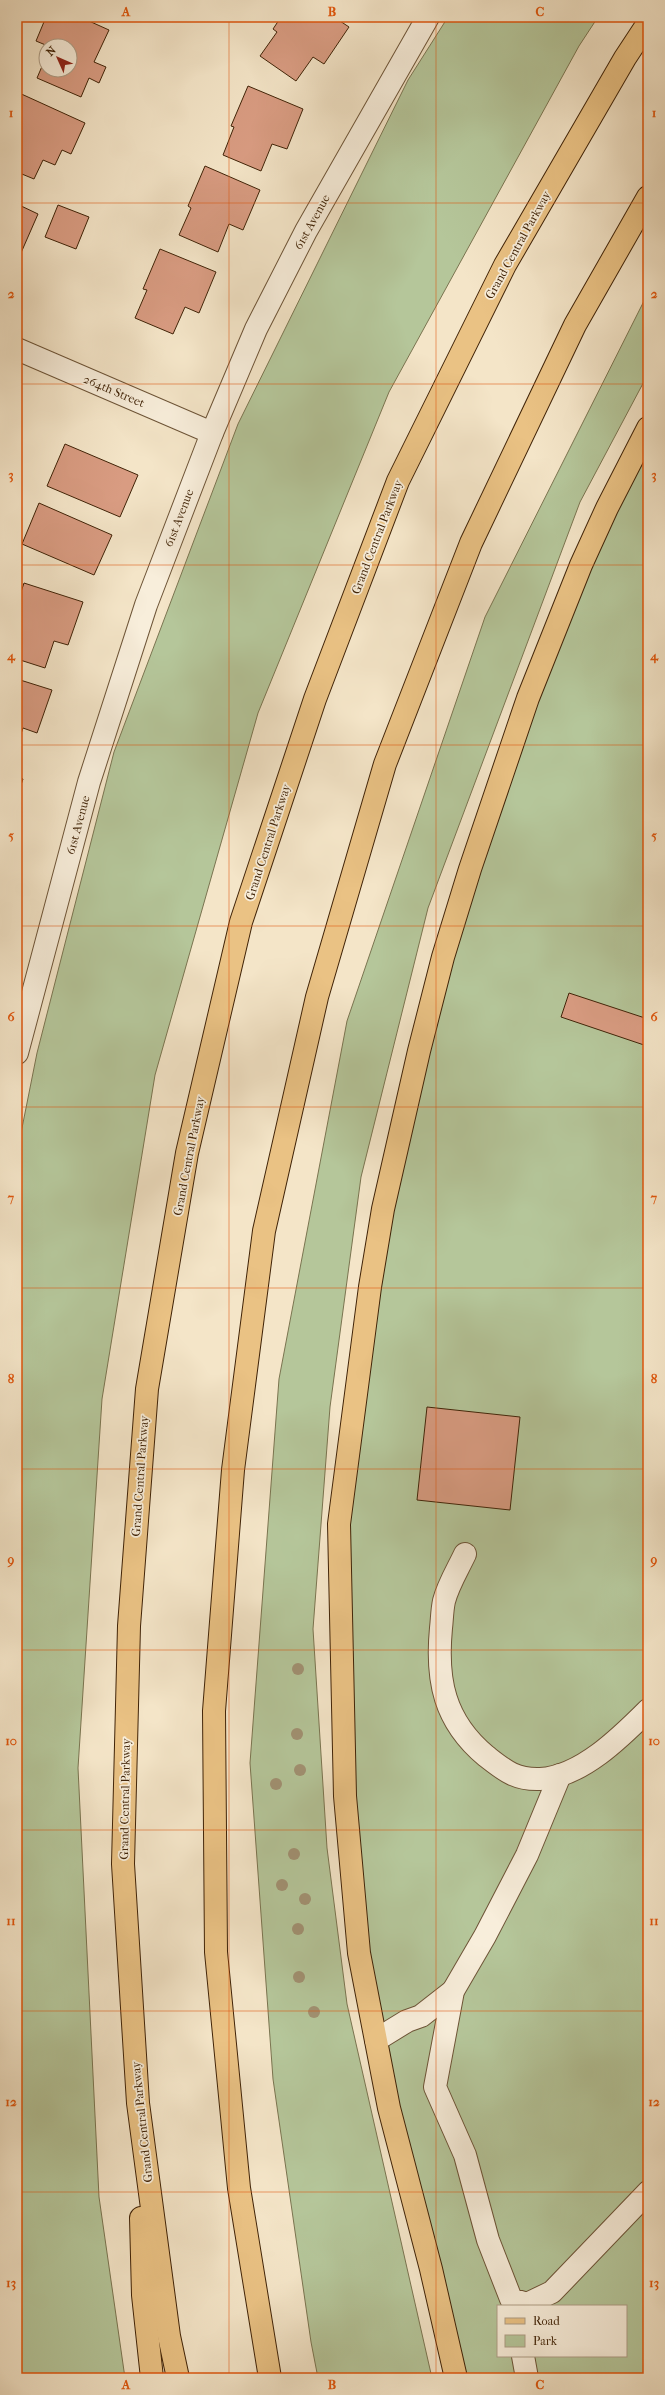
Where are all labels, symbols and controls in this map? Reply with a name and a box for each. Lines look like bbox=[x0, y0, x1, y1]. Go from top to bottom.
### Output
text: A bbox=[121, 4, 131, 19]
text: B bbox=[328, 4, 337, 19]
text: C bbox=[536, 4, 545, 19]
north arrow bbox=[38, 38, 78, 78]
text: N bbox=[44, 43, 59, 59]
text: 1 bbox=[9, 105, 14, 120]
text: 1 bbox=[652, 105, 657, 120]
street label: Grand Central Parkway bbox=[482, 188, 554, 301]
street label: 61st Avenue bbox=[291, 192, 333, 252]
text: 2 bbox=[8, 286, 15, 301]
text: 2 bbox=[651, 286, 658, 301]
street label: 264th Street bbox=[81, 372, 147, 410]
text: 3 bbox=[8, 467, 14, 483]
text: 3 bbox=[651, 467, 657, 483]
street label: Grand Central Parkway bbox=[349, 477, 405, 596]
street label: 61st Avenue bbox=[162, 487, 196, 549]
text: 4 bbox=[6, 648, 16, 664]
text: 4 bbox=[649, 648, 659, 664]
street label: Grand Central Parkway bbox=[243, 782, 294, 902]
street label: 61st Avenue bbox=[63, 794, 93, 856]
text: 5 bbox=[8, 828, 14, 843]
text: 5 bbox=[651, 828, 657, 843]
text: 6 bbox=[7, 1009, 15, 1024]
text: 6 bbox=[650, 1009, 658, 1024]
street label: Grand Central Parkway bbox=[171, 1095, 208, 1217]
text: 7 bbox=[7, 1190, 15, 1205]
text: 7 bbox=[650, 1190, 658, 1205]
text: 8 bbox=[8, 1371, 15, 1386]
text: 8 bbox=[651, 1371, 658, 1386]
street label: Grand Central Parkway bbox=[129, 1414, 151, 1537]
text: 9 bbox=[7, 1552, 15, 1568]
text: 9 bbox=[650, 1552, 658, 1568]
text: 10 bbox=[5, 1733, 17, 1748]
text: 10 bbox=[648, 1733, 660, 1748]
street label: Grand Central Parkway bbox=[117, 1738, 133, 1860]
text: 11 bbox=[6, 1913, 16, 1928]
text: 11 bbox=[649, 1913, 659, 1928]
street label: Grand Central Parkway bbox=[129, 2060, 155, 2183]
text: 12 bbox=[5, 2094, 17, 2109]
text: 12 bbox=[648, 2094, 660, 2109]
text: 13 bbox=[6, 2275, 16, 2291]
text: 13 bbox=[649, 2275, 659, 2291]
legend bbox=[497, 2305, 627, 2357]
text: Road bbox=[533, 2314, 560, 2328]
text: Park bbox=[533, 2334, 558, 2348]
text: A bbox=[121, 2377, 131, 2392]
text: B bbox=[328, 2377, 337, 2392]
text: C bbox=[536, 2377, 545, 2392]

